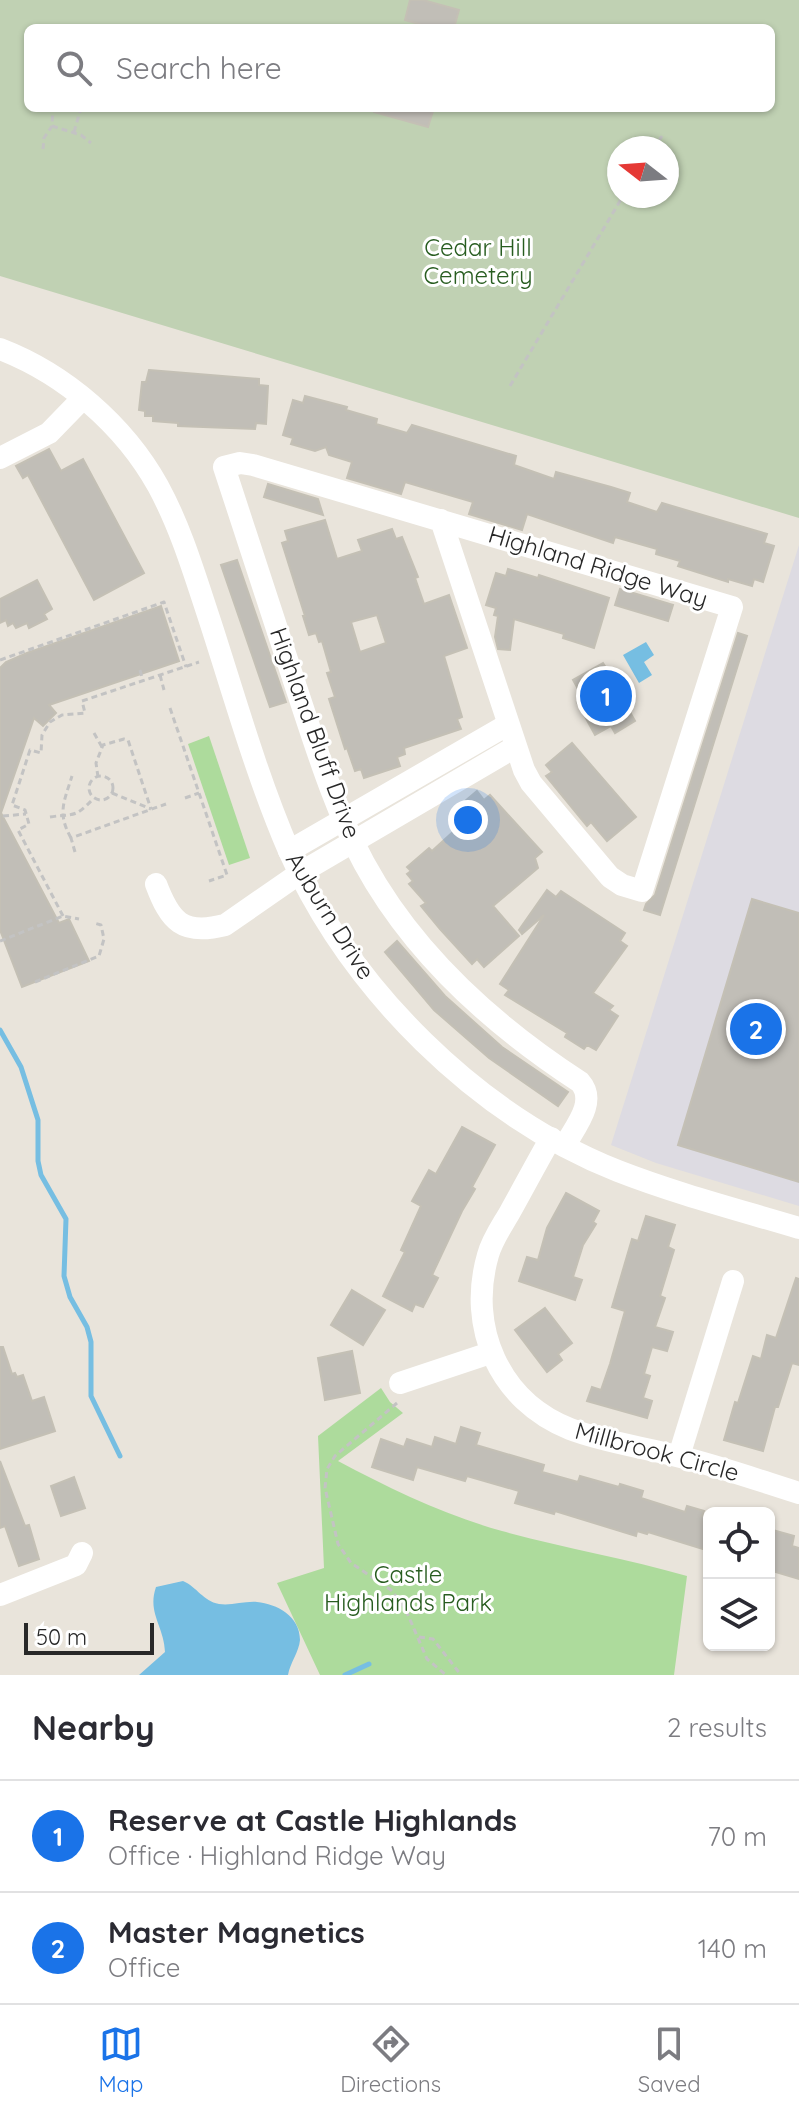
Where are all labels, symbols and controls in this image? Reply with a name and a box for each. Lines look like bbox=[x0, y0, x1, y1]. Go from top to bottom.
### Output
search box bbox=[24, 24, 775, 112]
icon: search bbox=[52, 46, 96, 90]
text: Search here bbox=[116, 49, 282, 87]
north arrow bbox=[607, 136, 679, 208]
park label: Cedar Hill Cemetery bbox=[423, 232, 533, 290]
street label: Highland Ridge Way bbox=[485, 518, 711, 614]
street label: Highland Bluff Drive bbox=[264, 623, 368, 842]
pin: 1 bbox=[580, 666, 632, 726]
your location bbox=[448, 800, 488, 840]
street label: Auburn Drive bbox=[280, 846, 382, 985]
pin: 2 bbox=[730, 999, 782, 1059]
street label: Millbrook Circle bbox=[572, 1415, 743, 1487]
map controls bbox=[703, 1507, 775, 1651]
button: locate bbox=[703, 1507, 775, 1579]
park label: Castle Highlands Park bbox=[324, 1559, 492, 1617]
button: layers bbox=[703, 1579, 775, 1651]
scale bar bbox=[24, 1619, 154, 1655]
text: 50 m bbox=[36, 1623, 87, 1651]
text: Nearby bbox=[32, 1706, 155, 1749]
text: 2 results bbox=[667, 1711, 767, 1744]
text: Reserve at Castle Highlands bbox=[108, 1801, 517, 1839]
text: 1 bbox=[53, 1820, 63, 1853]
text: 70 m bbox=[707, 1820, 767, 1853]
text: Office · Highland Ridge Way bbox=[108, 1839, 446, 1872]
text: Master Magnetics bbox=[108, 1913, 365, 1951]
text: 2 bbox=[51, 1932, 65, 1965]
text: 140 m bbox=[698, 1932, 767, 1965]
text: Office bbox=[108, 1951, 180, 1984]
tab: Map bbox=[98, 2022, 143, 2098]
tab: Directions bbox=[340, 2022, 441, 2098]
tab: Saved bbox=[638, 2022, 701, 2098]

